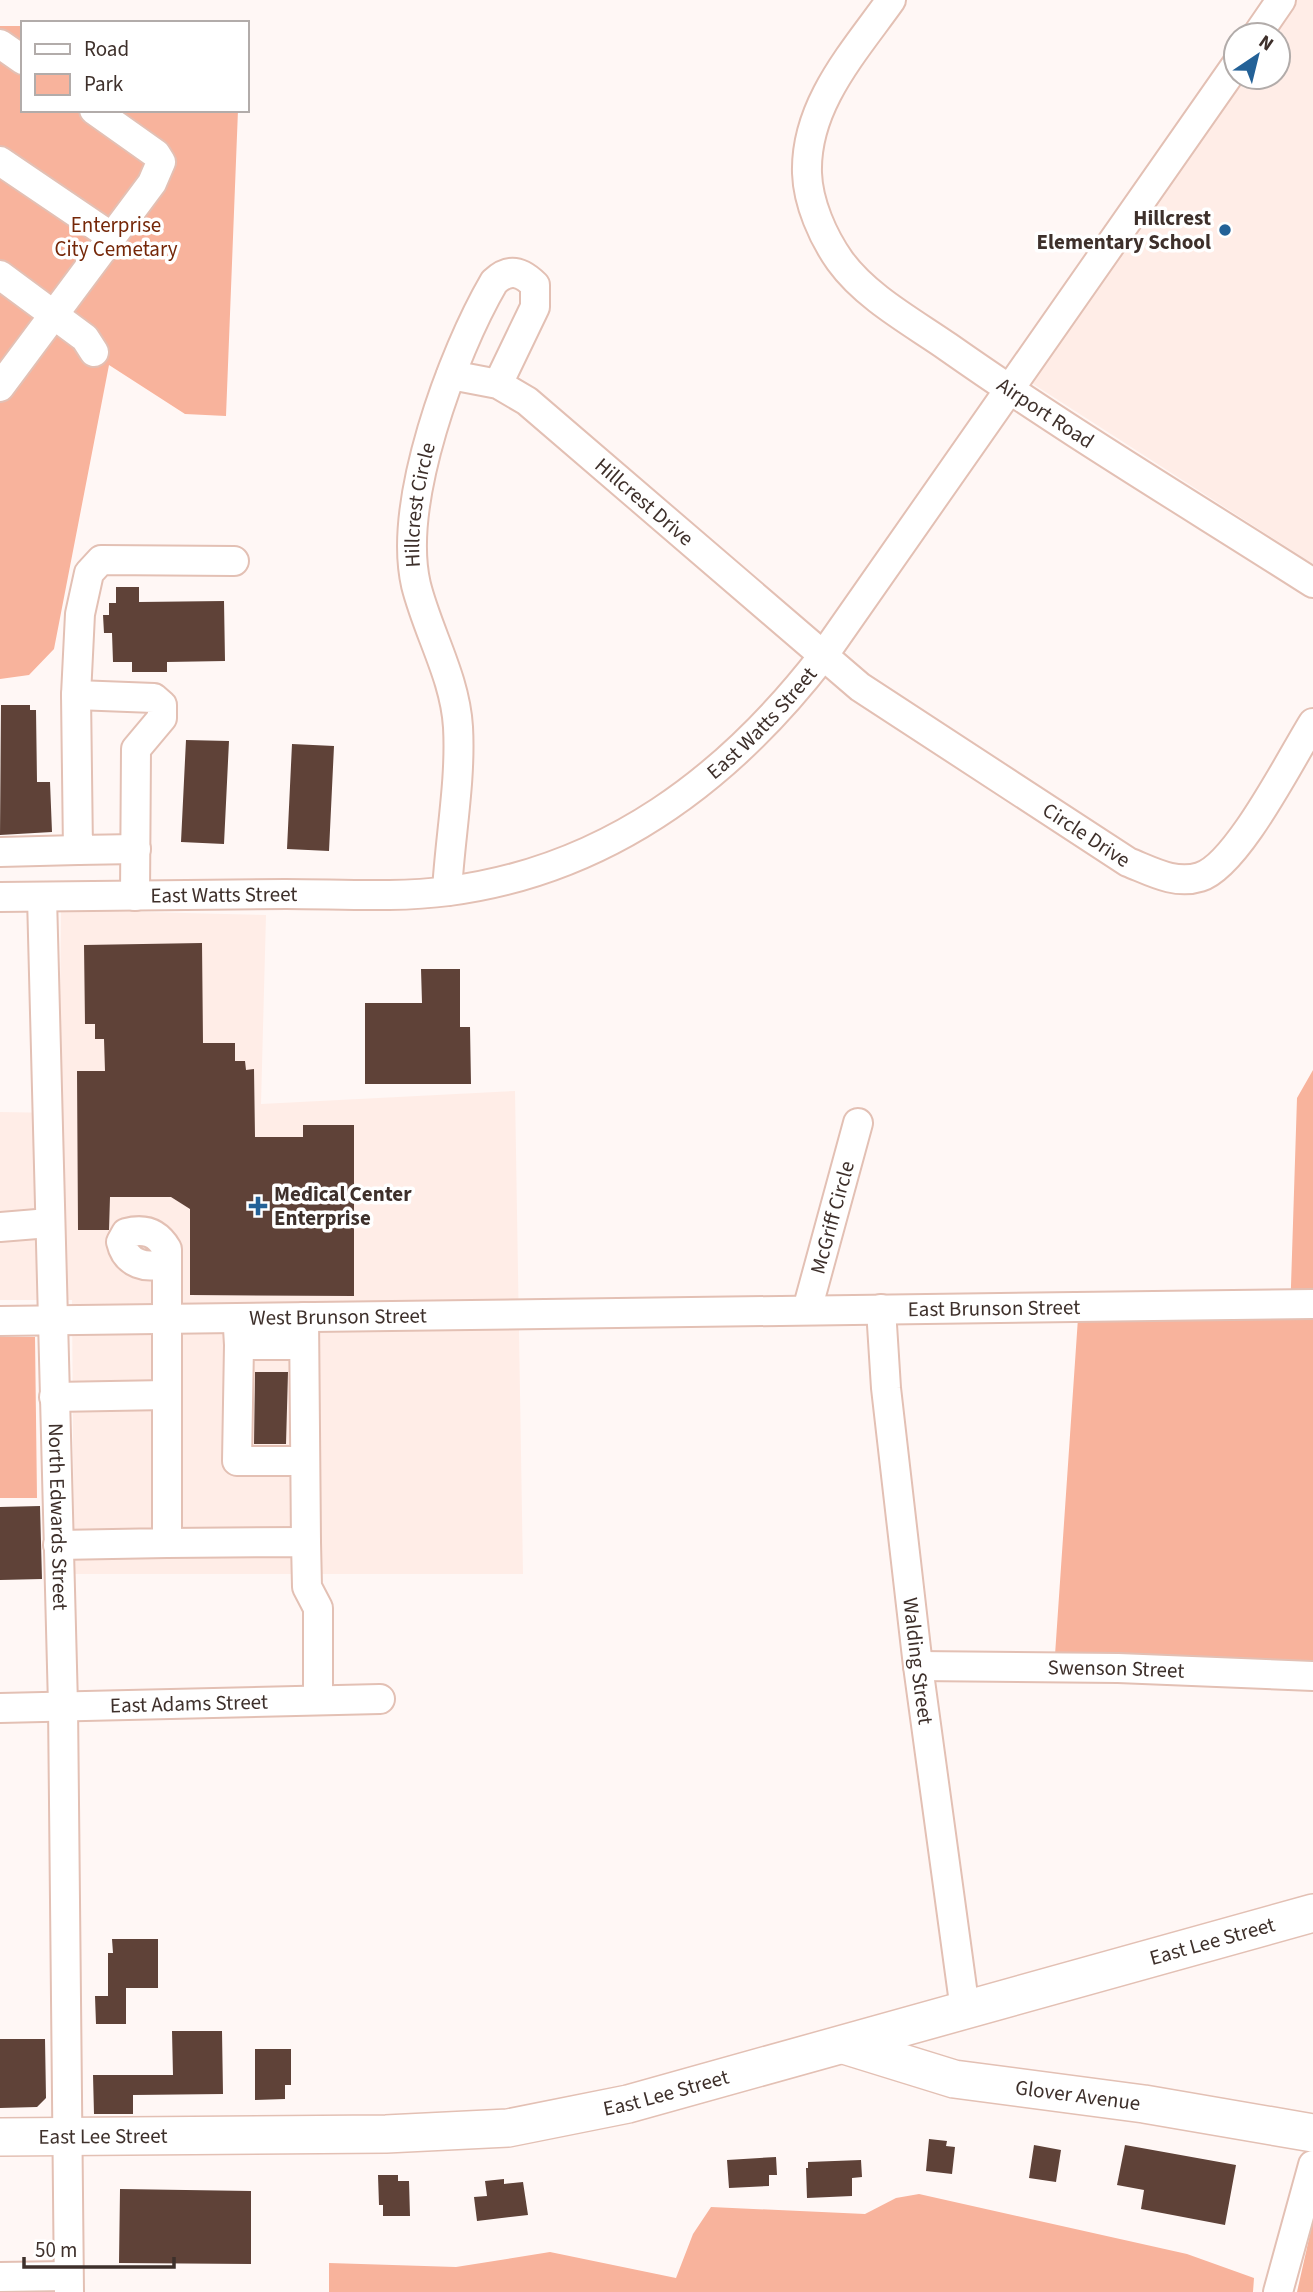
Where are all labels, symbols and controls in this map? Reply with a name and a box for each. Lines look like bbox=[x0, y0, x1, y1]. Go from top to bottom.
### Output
legend bbox=[21, 21, 248, 112]
north arrow bbox=[1222, 21, 1292, 91]
text: N bbox=[1253, 29, 1279, 58]
text: Road bbox=[84, 34, 129, 64]
text: Park bbox=[84, 69, 124, 99]
place label: Hillcrest Elementary School bbox=[1037, 203, 1211, 257]
park label: Enterprise City Cemetary bbox=[54, 210, 178, 264]
marker: Hillcrest Elementary School bbox=[1217, 222, 1233, 238]
street label: Airport Road bbox=[991, 370, 1100, 456]
street label: Hillcrest Circle bbox=[397, 439, 443, 568]
street label: Hillcrest Drive bbox=[588, 451, 700, 553]
street label: East Watts Street bbox=[700, 660, 824, 786]
street label: Circle Drive bbox=[1037, 795, 1136, 875]
street label: East Watts Street bbox=[150, 879, 298, 910]
street label: McGriff Circle bbox=[802, 1157, 862, 1277]
place label: Medical Center Enterprise bbox=[274, 1179, 412, 1233]
marker: Medical Center Enterprise bbox=[248, 1196, 268, 1216]
street label: East Brunson Street bbox=[907, 1292, 1080, 1324]
street label: West Brunson Street bbox=[249, 1300, 427, 1333]
street label: North Edwards Street bbox=[41, 1423, 76, 1611]
street label: Walding Street bbox=[895, 1596, 941, 1726]
street label: Swenson Street bbox=[1047, 1652, 1185, 1686]
street label: East Adams Street bbox=[110, 1687, 268, 1720]
street label: East Lee Street bbox=[1146, 1909, 1278, 1973]
street label: East Lee Street bbox=[600, 2062, 732, 2124]
street label: Glover Avenue bbox=[1013, 2072, 1142, 2118]
street label: East Lee Street bbox=[38, 2121, 168, 2152]
scale bar bbox=[24, 2226, 175, 2270]
text: 50 m bbox=[35, 2235, 77, 2265]

